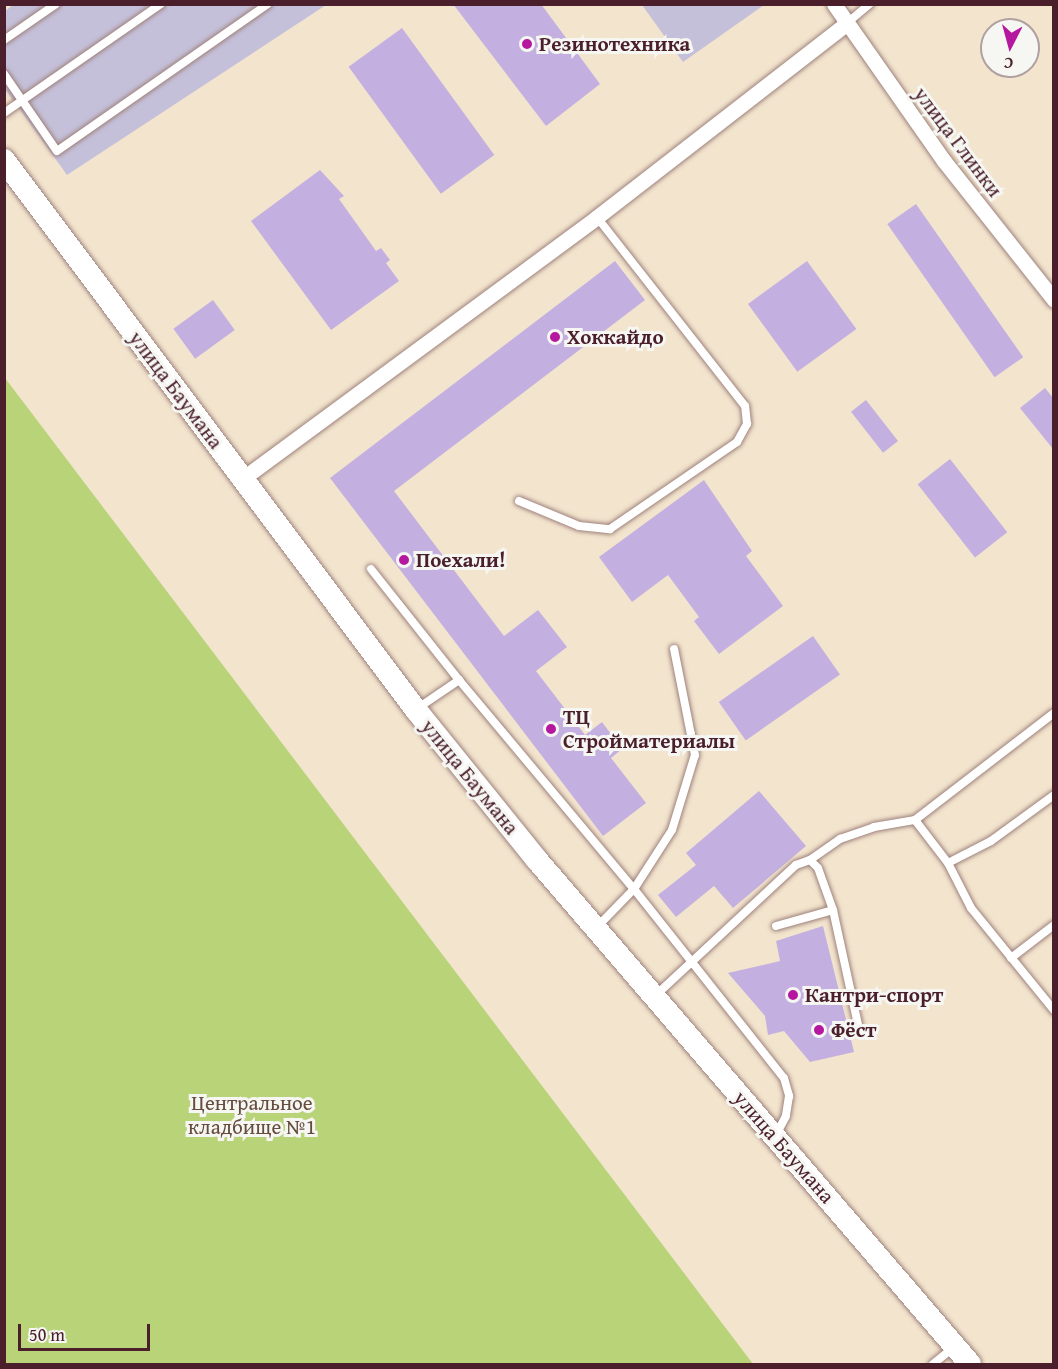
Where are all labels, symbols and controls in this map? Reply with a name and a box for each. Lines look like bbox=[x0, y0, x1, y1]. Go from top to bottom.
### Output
north arrow bbox=[980, 18, 1040, 78]
place label: Резинотехника bbox=[539, 31, 690, 57]
marker: Резинотехника bbox=[520, 37, 534, 51]
text: С bbox=[1003, 52, 1014, 76]
street label: улица Глинки bbox=[908, 82, 1008, 202]
place label: Хоккайдо bbox=[567, 324, 664, 350]
street label: улица Баумана bbox=[123, 326, 229, 454]
marker: Хоккайдо bbox=[548, 330, 562, 344]
place label: Поехали! bbox=[416, 547, 506, 573]
marker: Поехали! bbox=[397, 553, 411, 567]
place label: ТЦ Стройматериалы bbox=[563, 704, 735, 754]
street label: улица Баумана bbox=[416, 714, 524, 840]
marker: ТЦ Стройматериалы bbox=[544, 722, 558, 736]
place label: Кантри-спорт bbox=[805, 982, 943, 1008]
marker: Кантри-спорт bbox=[786, 988, 800, 1002]
place label: Фёст bbox=[831, 1017, 877, 1043]
marker: Фёст bbox=[812, 1023, 826, 1037]
street label: улица Баумана bbox=[728, 1085, 840, 1209]
park label: Центральное кладбище №1 bbox=[188, 1090, 316, 1140]
scale bar bbox=[21, 1312, 153, 1350]
text: 50 m bbox=[29, 1321, 65, 1348]

